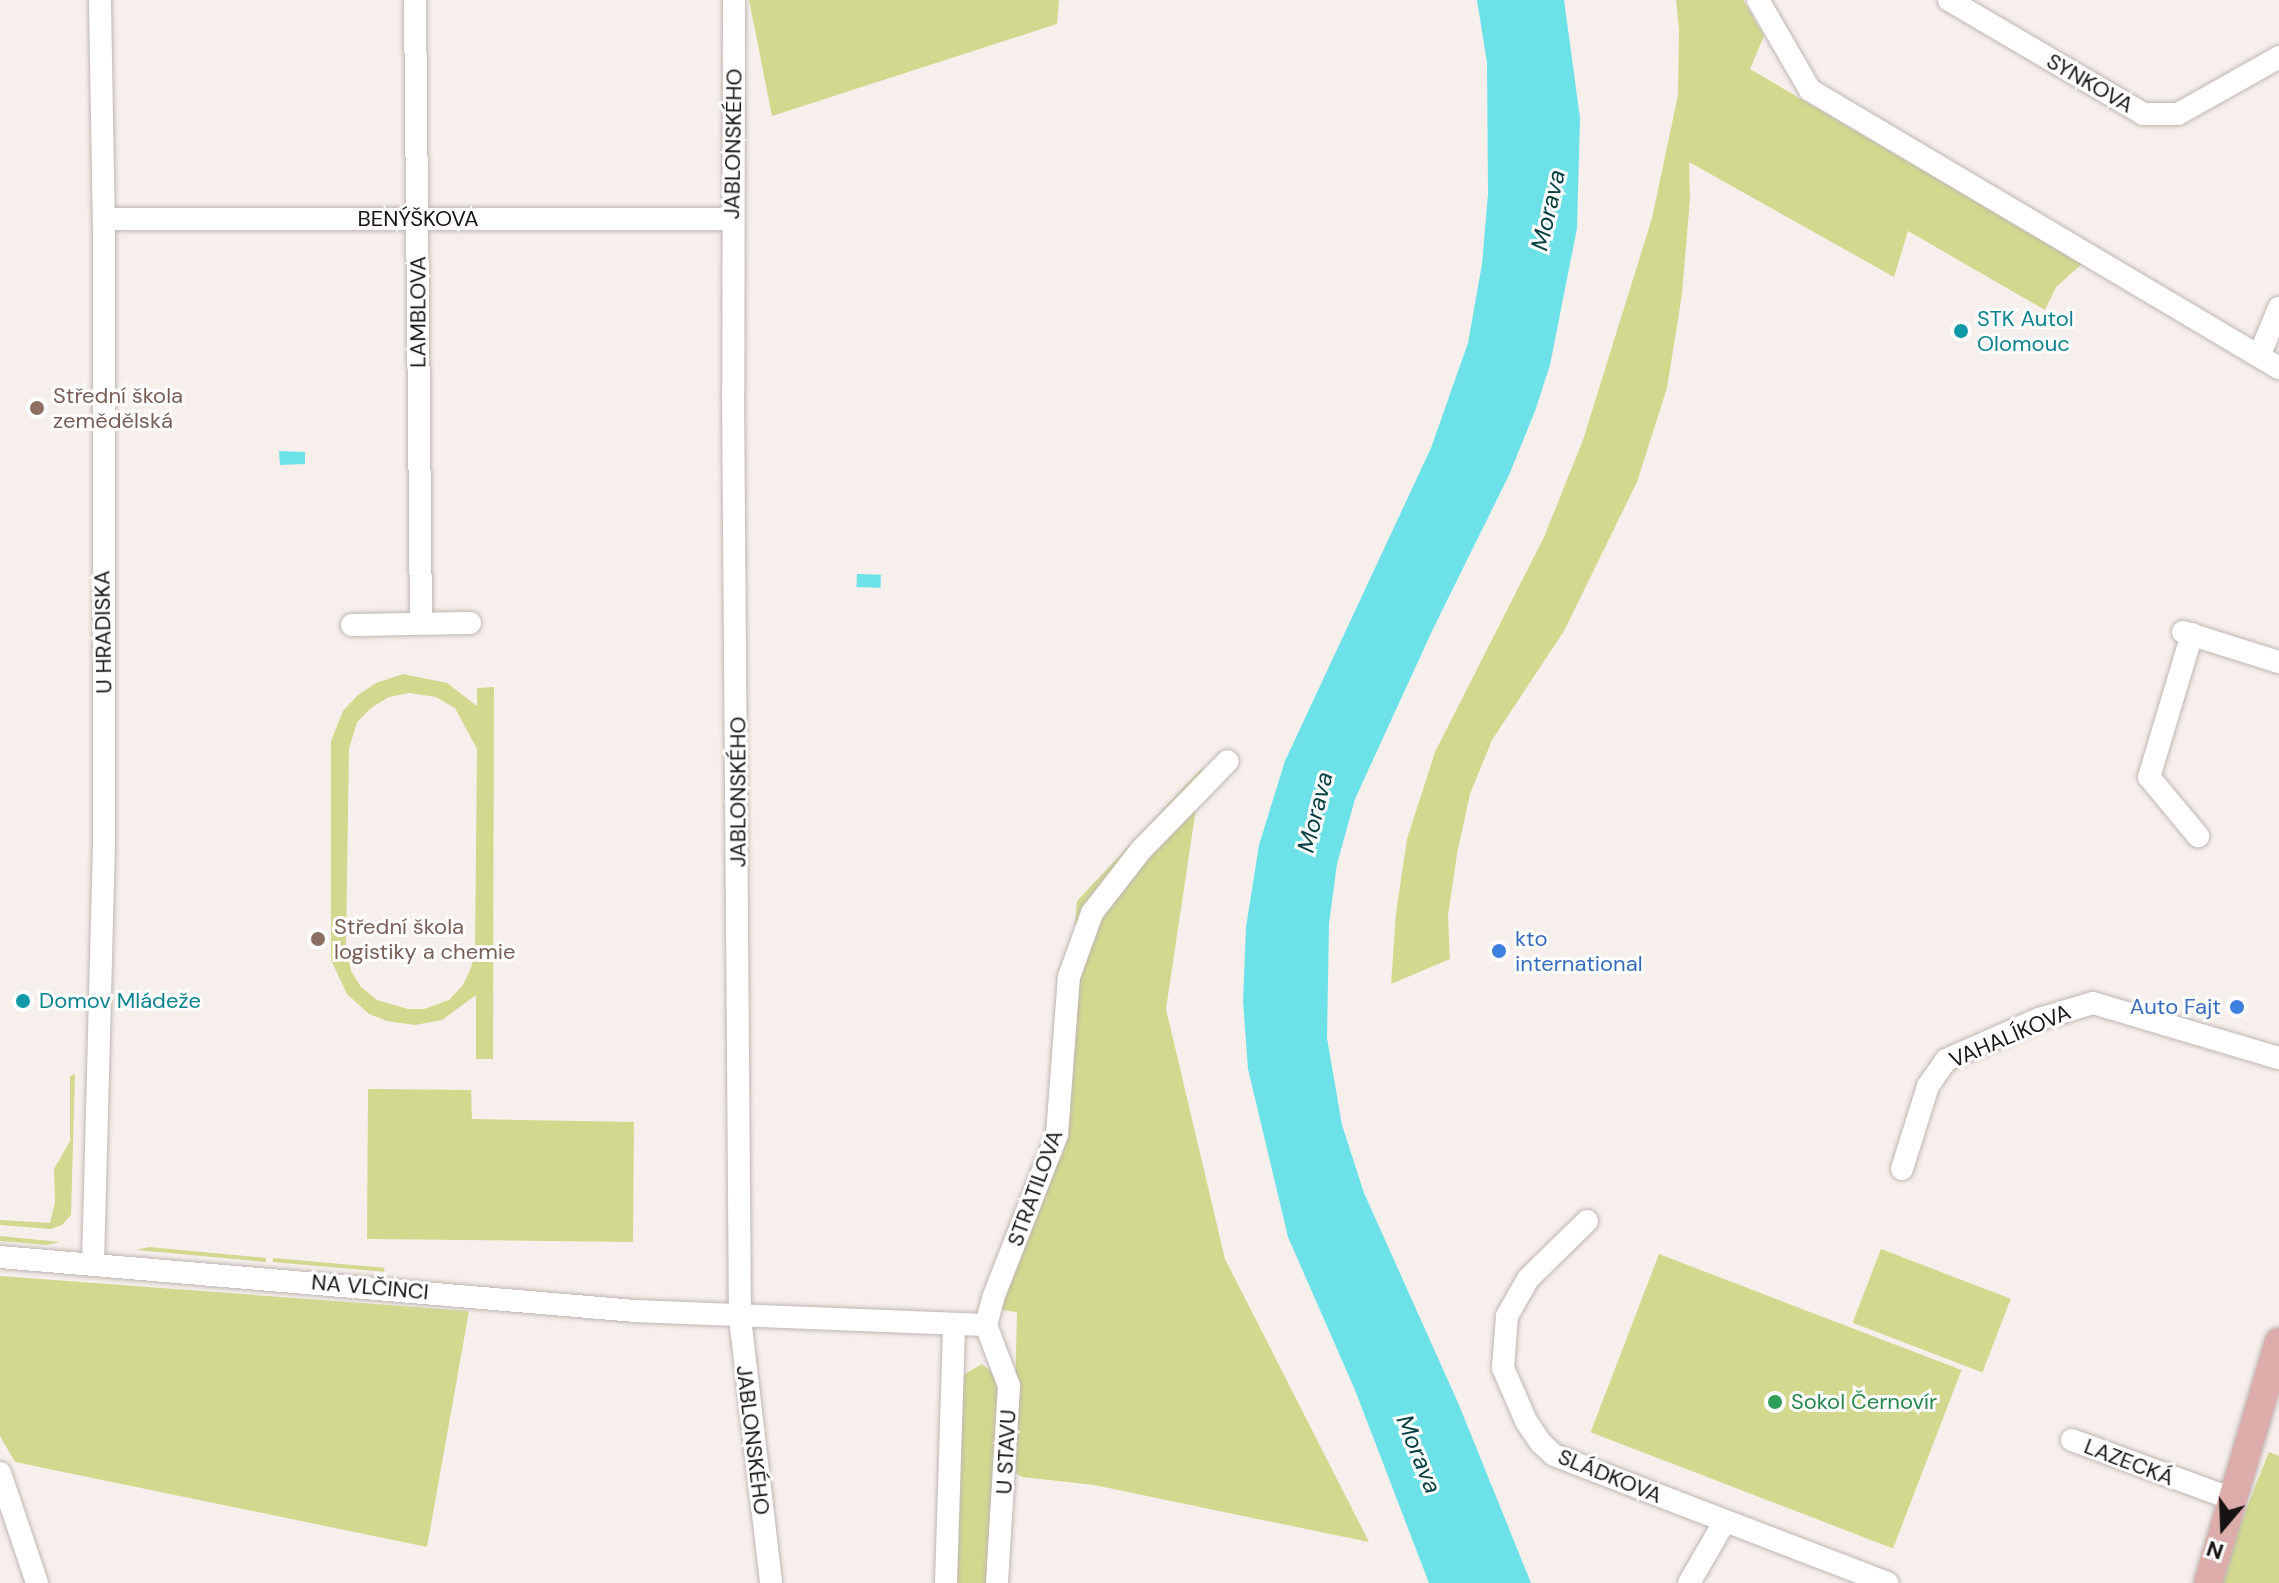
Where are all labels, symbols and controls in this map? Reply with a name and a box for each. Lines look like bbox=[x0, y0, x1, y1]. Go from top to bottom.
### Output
street label: SYNKOVA bbox=[2042, 48, 2138, 118]
street label: JABLONSKÉHO bbox=[718, 68, 748, 220]
water label: Morava bbox=[1525, 167, 1571, 253]
street label: BENÝŠKOVA bbox=[357, 206, 479, 232]
street label: LAMBLOVA bbox=[405, 256, 431, 368]
place label: STK Autol Olomouc bbox=[1977, 305, 2074, 356]
marker: STK Autol Olomouc bbox=[1952, 322, 1970, 340]
place label: Střední škola zemědělská bbox=[53, 382, 183, 434]
marker: Střední škola zemědělská bbox=[28, 399, 46, 417]
street label: U HRADISKA bbox=[89, 570, 117, 694]
street label: JABLONSKÉHO bbox=[725, 717, 751, 867]
water label: Morava bbox=[1291, 769, 1339, 855]
place label: Střední škola logistiky a chemie bbox=[334, 913, 516, 964]
place label: kto international bbox=[1515, 925, 1643, 976]
marker: Střední škola logistiky a chemie bbox=[309, 930, 327, 948]
marker: kto international bbox=[1490, 942, 1508, 960]
place label: Domov Mládeže bbox=[39, 988, 201, 1014]
marker: Domov Mládeže bbox=[14, 992, 32, 1010]
place label: Auto Fajt bbox=[2130, 994, 2221, 1020]
marker: Auto Fajt bbox=[2228, 998, 2246, 1016]
street label: VAHALÍKOVA bbox=[1945, 999, 2075, 1073]
street label: STRATILOVA bbox=[1002, 1126, 1068, 1250]
street label: NA VLČINCI bbox=[310, 1269, 430, 1305]
street label: JABLONSKÉHO bbox=[731, 1364, 775, 1516]
place label: Sokol Černovír bbox=[1791, 1389, 1937, 1415]
marker: Sokol Černovír bbox=[1766, 1393, 1784, 1411]
street label: U STAVU bbox=[991, 1409, 1021, 1495]
water label: Morava bbox=[1390, 1410, 1448, 1498]
street label: LAZECKÁ bbox=[2081, 1433, 2177, 1491]
street label: SLÁDKOVA bbox=[1554, 1443, 1666, 1509]
north arrow bbox=[2183, 1487, 2263, 1567]
text: N bbox=[2203, 1534, 2227, 1566]

